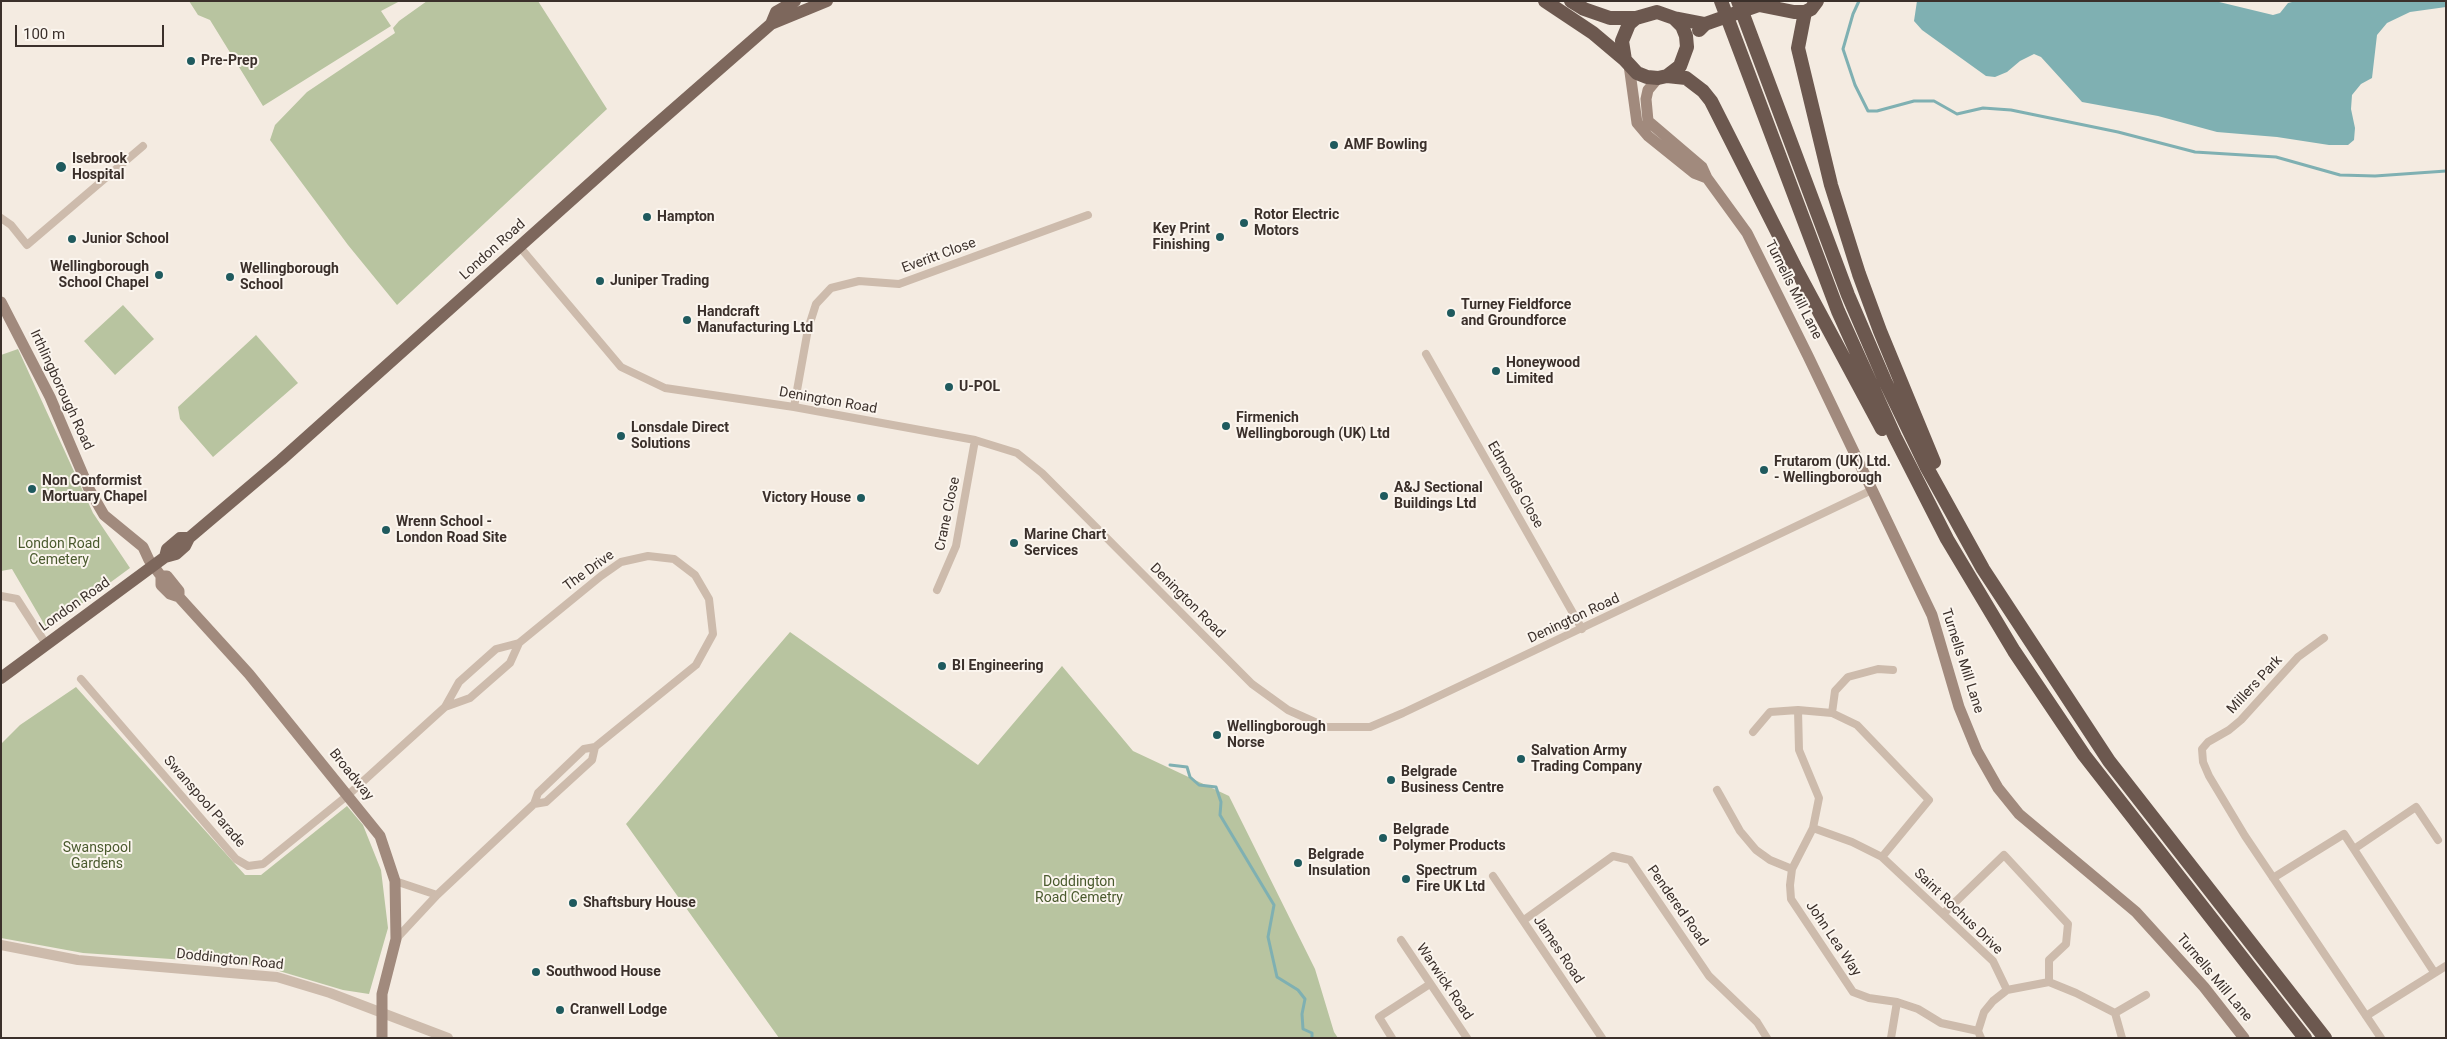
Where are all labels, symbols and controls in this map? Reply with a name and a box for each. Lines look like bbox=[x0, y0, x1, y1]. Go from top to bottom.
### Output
scale bar bbox=[18, 15, 166, 47]
text: 100 m bbox=[23, 25, 65, 43]
place label: Pre-Prep bbox=[201, 53, 258, 69]
marker: Pre-Prep bbox=[185, 55, 197, 67]
place label: AMF Bowling bbox=[1344, 137, 1427, 153]
marker: AMF Bowling bbox=[1328, 139, 1340, 151]
place label: Isebrook Hospital bbox=[72, 151, 127, 184]
marker: Isebrook Hospital bbox=[54, 160, 68, 174]
place label: Rotor Electric Motors bbox=[1254, 207, 1339, 240]
place label: Hampton bbox=[657, 209, 715, 225]
marker: Hampton bbox=[641, 211, 653, 223]
street label: London Road bbox=[457, 216, 529, 284]
marker: Rotor Electric Motors bbox=[1238, 217, 1250, 229]
place label: Key Print Finishing bbox=[1152, 221, 1210, 253]
place label: Junior School bbox=[82, 231, 169, 247]
marker: Key Print Finishing bbox=[1214, 231, 1226, 243]
marker: Junior School bbox=[66, 233, 78, 245]
street label: Everitt Close bbox=[900, 235, 978, 277]
street label: Turnells Mill Lane bbox=[1761, 238, 1825, 342]
place label: Wellingborough School Chapel bbox=[50, 259, 149, 292]
place label: Wellingborough School bbox=[240, 261, 339, 294]
marker: Wellingborough School Chapel bbox=[153, 269, 165, 281]
marker: Wellingborough School bbox=[224, 271, 236, 283]
place label: Juniper Trading bbox=[610, 273, 709, 289]
marker: Juniper Trading bbox=[594, 275, 606, 287]
place label: Turney Fieldforce and Groundforce bbox=[1461, 297, 1571, 330]
place label: Handcraft Manufacturing Ltd bbox=[697, 304, 813, 336]
marker: Turney Fieldforce and Groundforce bbox=[1445, 307, 1457, 319]
marker: Handcraft Manufacturing Ltd bbox=[681, 314, 693, 326]
street label: Irthlingborough Road bbox=[26, 327, 96, 453]
place label: Honeywood Limited bbox=[1506, 355, 1580, 388]
marker: Honeywood Limited bbox=[1490, 365, 1502, 377]
place label: U-POL bbox=[959, 379, 1000, 395]
marker: U-POL bbox=[943, 381, 955, 393]
street label: Denington Road bbox=[778, 384, 878, 418]
place label: Firmenich Wellingborough (UK) Ltd bbox=[1236, 410, 1390, 442]
place label: Lonsdale Direct Solutions bbox=[631, 420, 729, 452]
marker: Firmenich Wellingborough (UK) Ltd bbox=[1220, 420, 1232, 432]
marker: Lonsdale Direct Solutions bbox=[615, 430, 627, 442]
street label: Edmonds Close bbox=[1483, 439, 1547, 531]
place label: Frutarom (UK) Ltd. - Wellingborough bbox=[1774, 454, 1891, 487]
marker: Frutarom (UK) Ltd. - Wellingborough bbox=[1758, 464, 1770, 476]
place label: Non Conformist Mortuary Chapel bbox=[42, 473, 147, 506]
street label: Crane Close bbox=[932, 476, 964, 552]
place label: A&J Sectional Buildings Ltd bbox=[1394, 480, 1483, 512]
marker: Non Conformist Mortuary Chapel bbox=[26, 483, 38, 495]
place label: Victory House bbox=[762, 490, 851, 506]
marker: A&J Sectional Buildings Ltd bbox=[1378, 490, 1390, 502]
marker: Victory House bbox=[855, 492, 867, 504]
place label: Wrenn School - London Road Site bbox=[396, 514, 507, 546]
marker: Wrenn School - London Road Site bbox=[380, 524, 392, 536]
place label: Marine Chart Services bbox=[1024, 527, 1106, 560]
park label: London Road Cemetery bbox=[18, 536, 100, 568]
marker: Marine Chart Services bbox=[1008, 537, 1020, 549]
street label: The Drive bbox=[560, 547, 618, 595]
street label: Denington Road bbox=[1146, 560, 1228, 642]
street label: London Road bbox=[36, 574, 114, 636]
street label: Denington Road bbox=[1526, 590, 1622, 648]
street label: Turnells Mill Lane bbox=[1937, 607, 1987, 715]
street label: Millers Park bbox=[2224, 652, 2286, 718]
place label: BI Engineering bbox=[952, 658, 1044, 674]
marker: BI Engineering bbox=[936, 660, 948, 672]
place label: Wellingborough Norse bbox=[1227, 719, 1326, 752]
marker: Wellingborough Norse bbox=[1211, 729, 1223, 741]
place label: Salvation Army Trading Company bbox=[1531, 743, 1642, 776]
street label: Broadway bbox=[325, 746, 377, 804]
street label: Swanspool Parade bbox=[160, 753, 248, 851]
marker: Salvation Army Trading Company bbox=[1515, 753, 1527, 765]
place label: Belgrade Business Centre bbox=[1401, 764, 1504, 796]
marker: Belgrade Business Centre bbox=[1385, 774, 1397, 786]
place label: Belgrade Polymer Products bbox=[1393, 822, 1506, 854]
marker: Belgrade Polymer Products bbox=[1377, 832, 1389, 844]
park label: Swanspool Gardens bbox=[63, 840, 131, 872]
place label: Belgrade Insulation bbox=[1308, 847, 1370, 880]
marker: Belgrade Insulation bbox=[1292, 857, 1304, 869]
street label: Pendered Road bbox=[1643, 862, 1711, 950]
place label: Spectrum Fire UK Ltd bbox=[1416, 863, 1485, 896]
street label: Saint Rochus Drive bbox=[1910, 865, 2006, 959]
marker: Spectrum Fire UK Ltd bbox=[1400, 873, 1412, 885]
park label: Doddington Road Cemetry bbox=[1035, 874, 1123, 906]
place label: Shaftsbury House bbox=[583, 895, 696, 911]
marker: Shaftsbury House bbox=[567, 897, 579, 909]
street label: John Lea Way bbox=[1802, 898, 1864, 980]
street label: James Road bbox=[1529, 913, 1587, 987]
street label: Turnells Mill Lane bbox=[2173, 931, 2255, 1025]
street label: Warwick Road bbox=[1412, 941, 1476, 1023]
street label: Doddington Road bbox=[176, 946, 284, 974]
place label: Southwood House bbox=[546, 964, 661, 980]
marker: Southwood House bbox=[530, 966, 542, 978]
place label: Cranwell Lodge bbox=[570, 1002, 667, 1018]
marker: Cranwell Lodge bbox=[554, 1004, 566, 1016]

